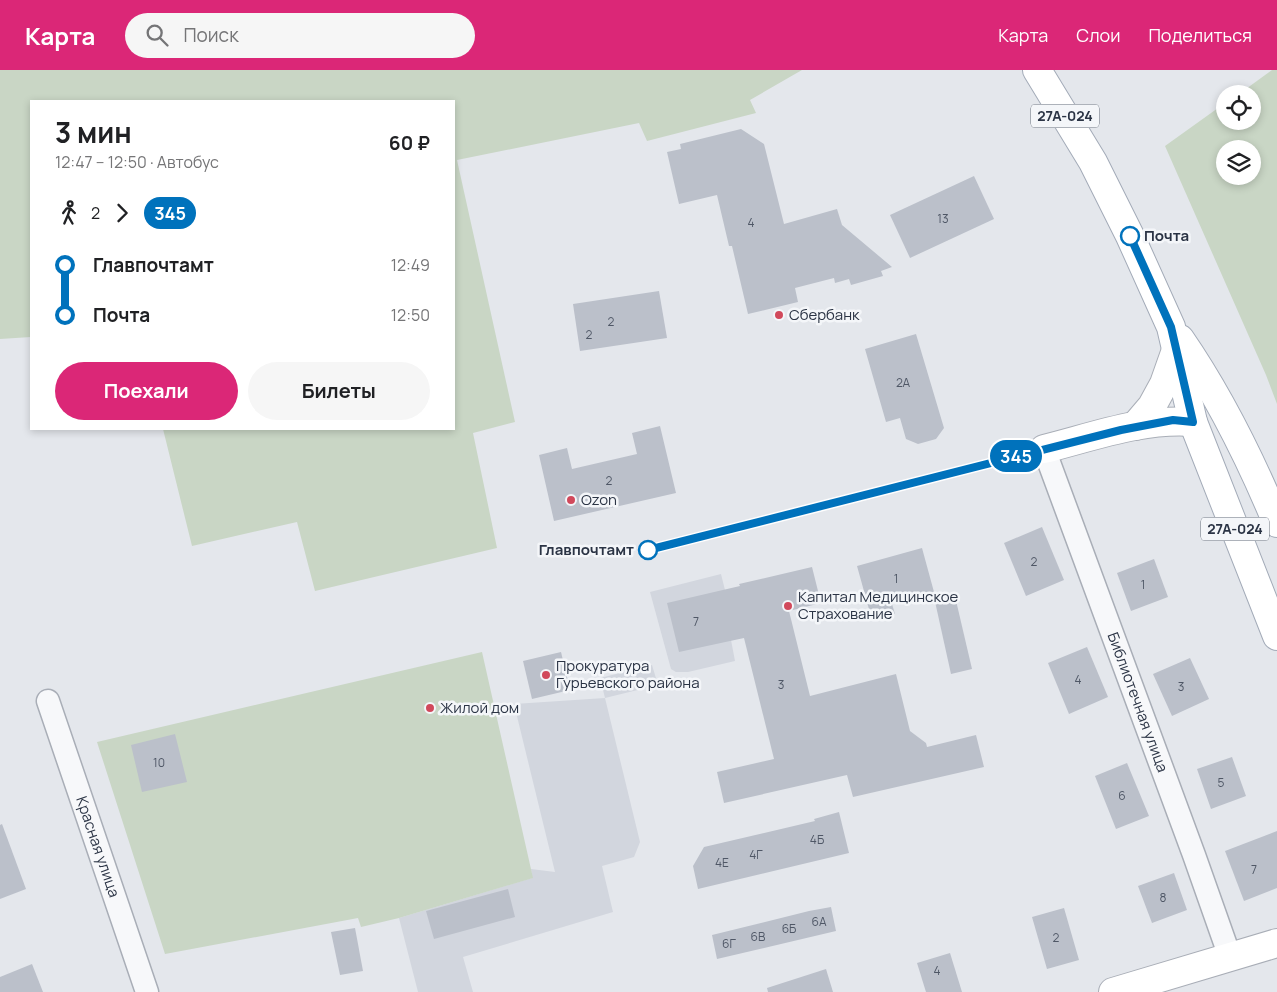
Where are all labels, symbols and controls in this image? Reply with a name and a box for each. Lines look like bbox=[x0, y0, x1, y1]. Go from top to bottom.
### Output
search box bbox=[125, 13, 475, 58]
text: Карта bbox=[25, 19, 95, 52]
icon: search bbox=[143, 21, 171, 49]
text: Поиск bbox=[183, 22, 239, 48]
text: Карта bbox=[998, 23, 1048, 47]
text: Слои bbox=[1076, 23, 1120, 47]
text: Поделиться bbox=[1148, 23, 1252, 47]
map controls bbox=[1216, 85, 1261, 185]
button: locate bbox=[1216, 85, 1261, 130]
road number: 27А-024 bbox=[1031, 104, 1099, 128]
text: 3 мин bbox=[55, 113, 132, 151]
text: 60 ₽ bbox=[389, 130, 430, 156]
button: layers bbox=[1216, 140, 1261, 185]
text: 12:47 – 12:50 · Автобус bbox=[55, 151, 219, 173]
icon: walk bbox=[55, 199, 83, 227]
icon: forward bbox=[108, 199, 136, 227]
text: 345 bbox=[154, 201, 186, 225]
text: 2 bbox=[91, 202, 100, 224]
house number: 13 bbox=[937, 210, 949, 227]
house number: 4 bbox=[747, 214, 755, 231]
place label: Почта bbox=[1144, 225, 1189, 246]
marker: Почта bbox=[1120, 226, 1140, 246]
text: Главпочтамт bbox=[93, 252, 214, 278]
text: 12:49 bbox=[391, 254, 430, 276]
text: Почта bbox=[93, 302, 150, 328]
text: 12:50 bbox=[391, 304, 430, 326]
place label: Сбербанк bbox=[789, 304, 860, 325]
marker: Сбербанк bbox=[773, 309, 785, 321]
house number: 2 bbox=[608, 313, 615, 330]
house number: 2 bbox=[586, 326, 593, 343]
button: Поехали bbox=[55, 362, 238, 420]
button: Билеты bbox=[248, 362, 430, 420]
house number: 2А bbox=[896, 374, 910, 391]
line badge: 345 bbox=[987, 440, 1045, 472]
text: 345 bbox=[1000, 444, 1032, 468]
house number: 2 bbox=[606, 472, 613, 489]
place label: Ozon bbox=[581, 489, 617, 510]
marker: Ozon bbox=[565, 494, 577, 506]
road number: 27А-024 bbox=[1201, 518, 1269, 540]
place label: Главпочтамт bbox=[539, 539, 634, 560]
marker: Главпочтамт bbox=[638, 540, 658, 560]
house number: 2 bbox=[1031, 553, 1038, 570]
house number: 1 bbox=[894, 570, 898, 587]
house number: 1 bbox=[1141, 576, 1145, 593]
place label: Капитал Медицинское Страхование bbox=[798, 586, 959, 624]
marker: Капитал Медицинское Страхование bbox=[782, 600, 794, 612]
house number: 7 bbox=[693, 613, 699, 630]
street label: Библиотечная улица bbox=[1103, 629, 1173, 775]
place label: Прокуратура Гурьевского района bbox=[556, 655, 700, 693]
marker: Прокуратура Гурьевского района bbox=[540, 669, 552, 681]
house number: 4 bbox=[1074, 671, 1082, 688]
house number: 3 bbox=[778, 676, 784, 693]
house number: 3 bbox=[1178, 678, 1184, 695]
place label: Жилой дом bbox=[440, 697, 519, 718]
marker: Жилой дом bbox=[424, 702, 436, 714]
house number: 10 bbox=[153, 754, 165, 771]
house number: 5 bbox=[1218, 774, 1225, 791]
house number: 6 bbox=[1118, 787, 1126, 804]
street label: Красная улица bbox=[71, 793, 125, 900]
house number: 4Б bbox=[810, 831, 824, 848]
house number: 4Г bbox=[749, 846, 763, 863]
house number: 4Е bbox=[715, 854, 729, 871]
house number: 7 bbox=[1251, 861, 1257, 878]
house number: 8 bbox=[1160, 889, 1167, 906]
house number: 6А bbox=[811, 913, 827, 930]
house number: 6Б bbox=[782, 920, 796, 937]
house number: 6В bbox=[751, 928, 765, 945]
house number: 2 bbox=[1053, 929, 1060, 946]
house number: 6Г bbox=[722, 935, 737, 952]
house number: 4 bbox=[933, 962, 941, 979]

